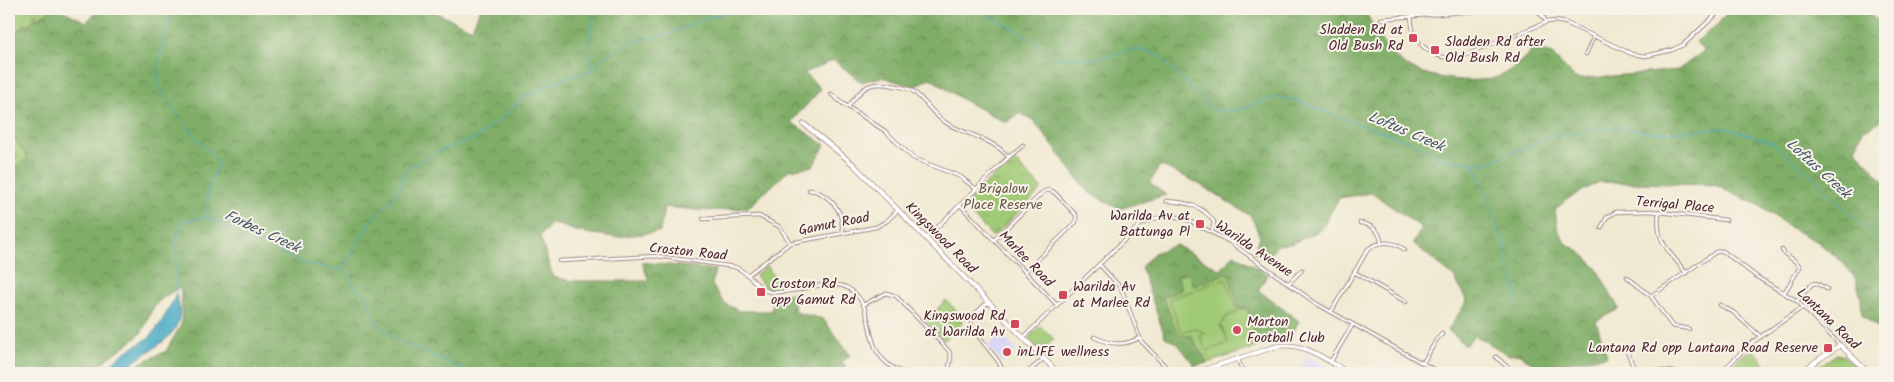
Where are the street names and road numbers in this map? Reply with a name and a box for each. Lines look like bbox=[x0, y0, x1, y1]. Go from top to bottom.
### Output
street label: Terrigal Place bbox=[1635, 191, 1716, 219]
street label: Kingswood Road bbox=[900, 197, 983, 280]
street label: Gamut Road bbox=[797, 206, 872, 242]
street label: Warilda Avenue bbox=[1211, 215, 1298, 283]
street label: Marlee Road bbox=[993, 225, 1060, 293]
street label: Croston Road bbox=[648, 237, 729, 267]
street label: Lantana Road bbox=[1791, 283, 1866, 356]

